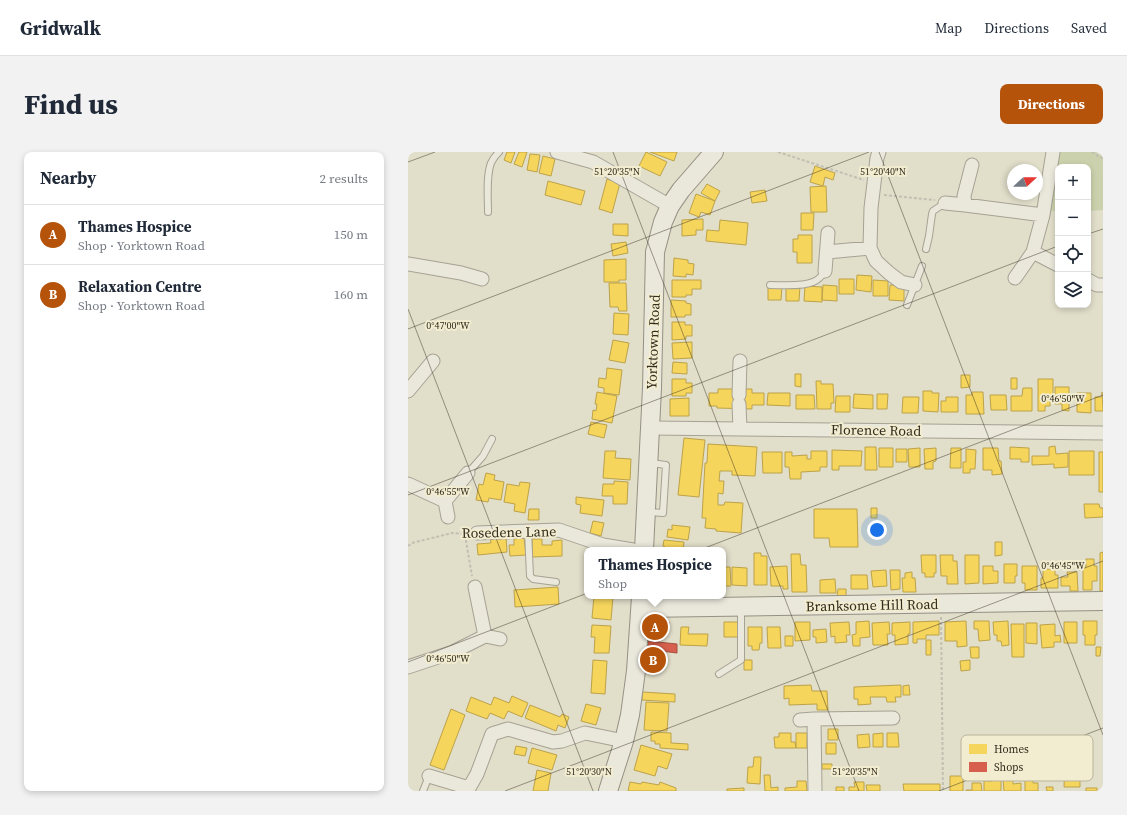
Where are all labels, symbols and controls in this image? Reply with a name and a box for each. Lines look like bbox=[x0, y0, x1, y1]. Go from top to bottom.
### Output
text: Gridwalk bbox=[20, 15, 101, 41]
text: Map bbox=[935, 18, 962, 38]
text: Directions bbox=[984, 18, 1049, 38]
text: Saved bbox=[1071, 18, 1107, 38]
button: Directions bbox=[1000, 84, 1103, 124]
text: Find us bbox=[24, 85, 118, 123]
north arrow bbox=[1007, 164, 1043, 200]
map controls bbox=[1055, 164, 1091, 308]
button: + bbox=[1055, 164, 1091, 200]
text: 51°20'35"N bbox=[594, 165, 640, 178]
text: 51°20'40"N bbox=[860, 165, 906, 178]
text: Nearby bbox=[40, 166, 96, 190]
text: 2 results bbox=[320, 170, 368, 187]
button: − bbox=[1055, 200, 1091, 236]
text: Thames Hospice bbox=[78, 216, 192, 237]
text: A bbox=[49, 226, 57, 243]
text: 150 m bbox=[334, 226, 368, 243]
button: locate bbox=[1055, 236, 1091, 272]
text: Shop · Yorktown Road bbox=[78, 237, 205, 254]
button: layers bbox=[1055, 272, 1091, 308]
text: Relaxation Centre bbox=[78, 276, 202, 297]
text: B bbox=[49, 286, 57, 303]
text: 160 m bbox=[334, 286, 368, 303]
street label: Yorktown Road bbox=[641, 294, 665, 390]
text: Shop · Yorktown Road bbox=[78, 297, 205, 314]
text: 0°47'00"W bbox=[426, 319, 470, 332]
text: 0°46'50"W bbox=[1041, 392, 1085, 405]
street label: Florence Road bbox=[831, 419, 921, 441]
text: 0°46'55"W bbox=[426, 485, 470, 498]
your location bbox=[867, 520, 887, 540]
street label: Rosedene Lane bbox=[461, 521, 557, 543]
popup bbox=[584, 547, 726, 599]
text: Thames Hospice bbox=[598, 554, 712, 575]
text: 0°46'45"W bbox=[1041, 559, 1085, 572]
text: Shop bbox=[598, 575, 627, 592]
street label: Branksome Hill Road bbox=[805, 594, 939, 616]
pin: A bbox=[642, 612, 668, 642]
pin: B bbox=[640, 645, 666, 675]
text: 0°46'50"W bbox=[426, 652, 470, 665]
legend bbox=[961, 735, 1093, 781]
text: Homes bbox=[994, 742, 1029, 757]
text: Shops bbox=[994, 760, 1023, 775]
text: 51°20'30"N bbox=[566, 765, 612, 778]
text: 51°20'35"N bbox=[832, 765, 878, 778]

